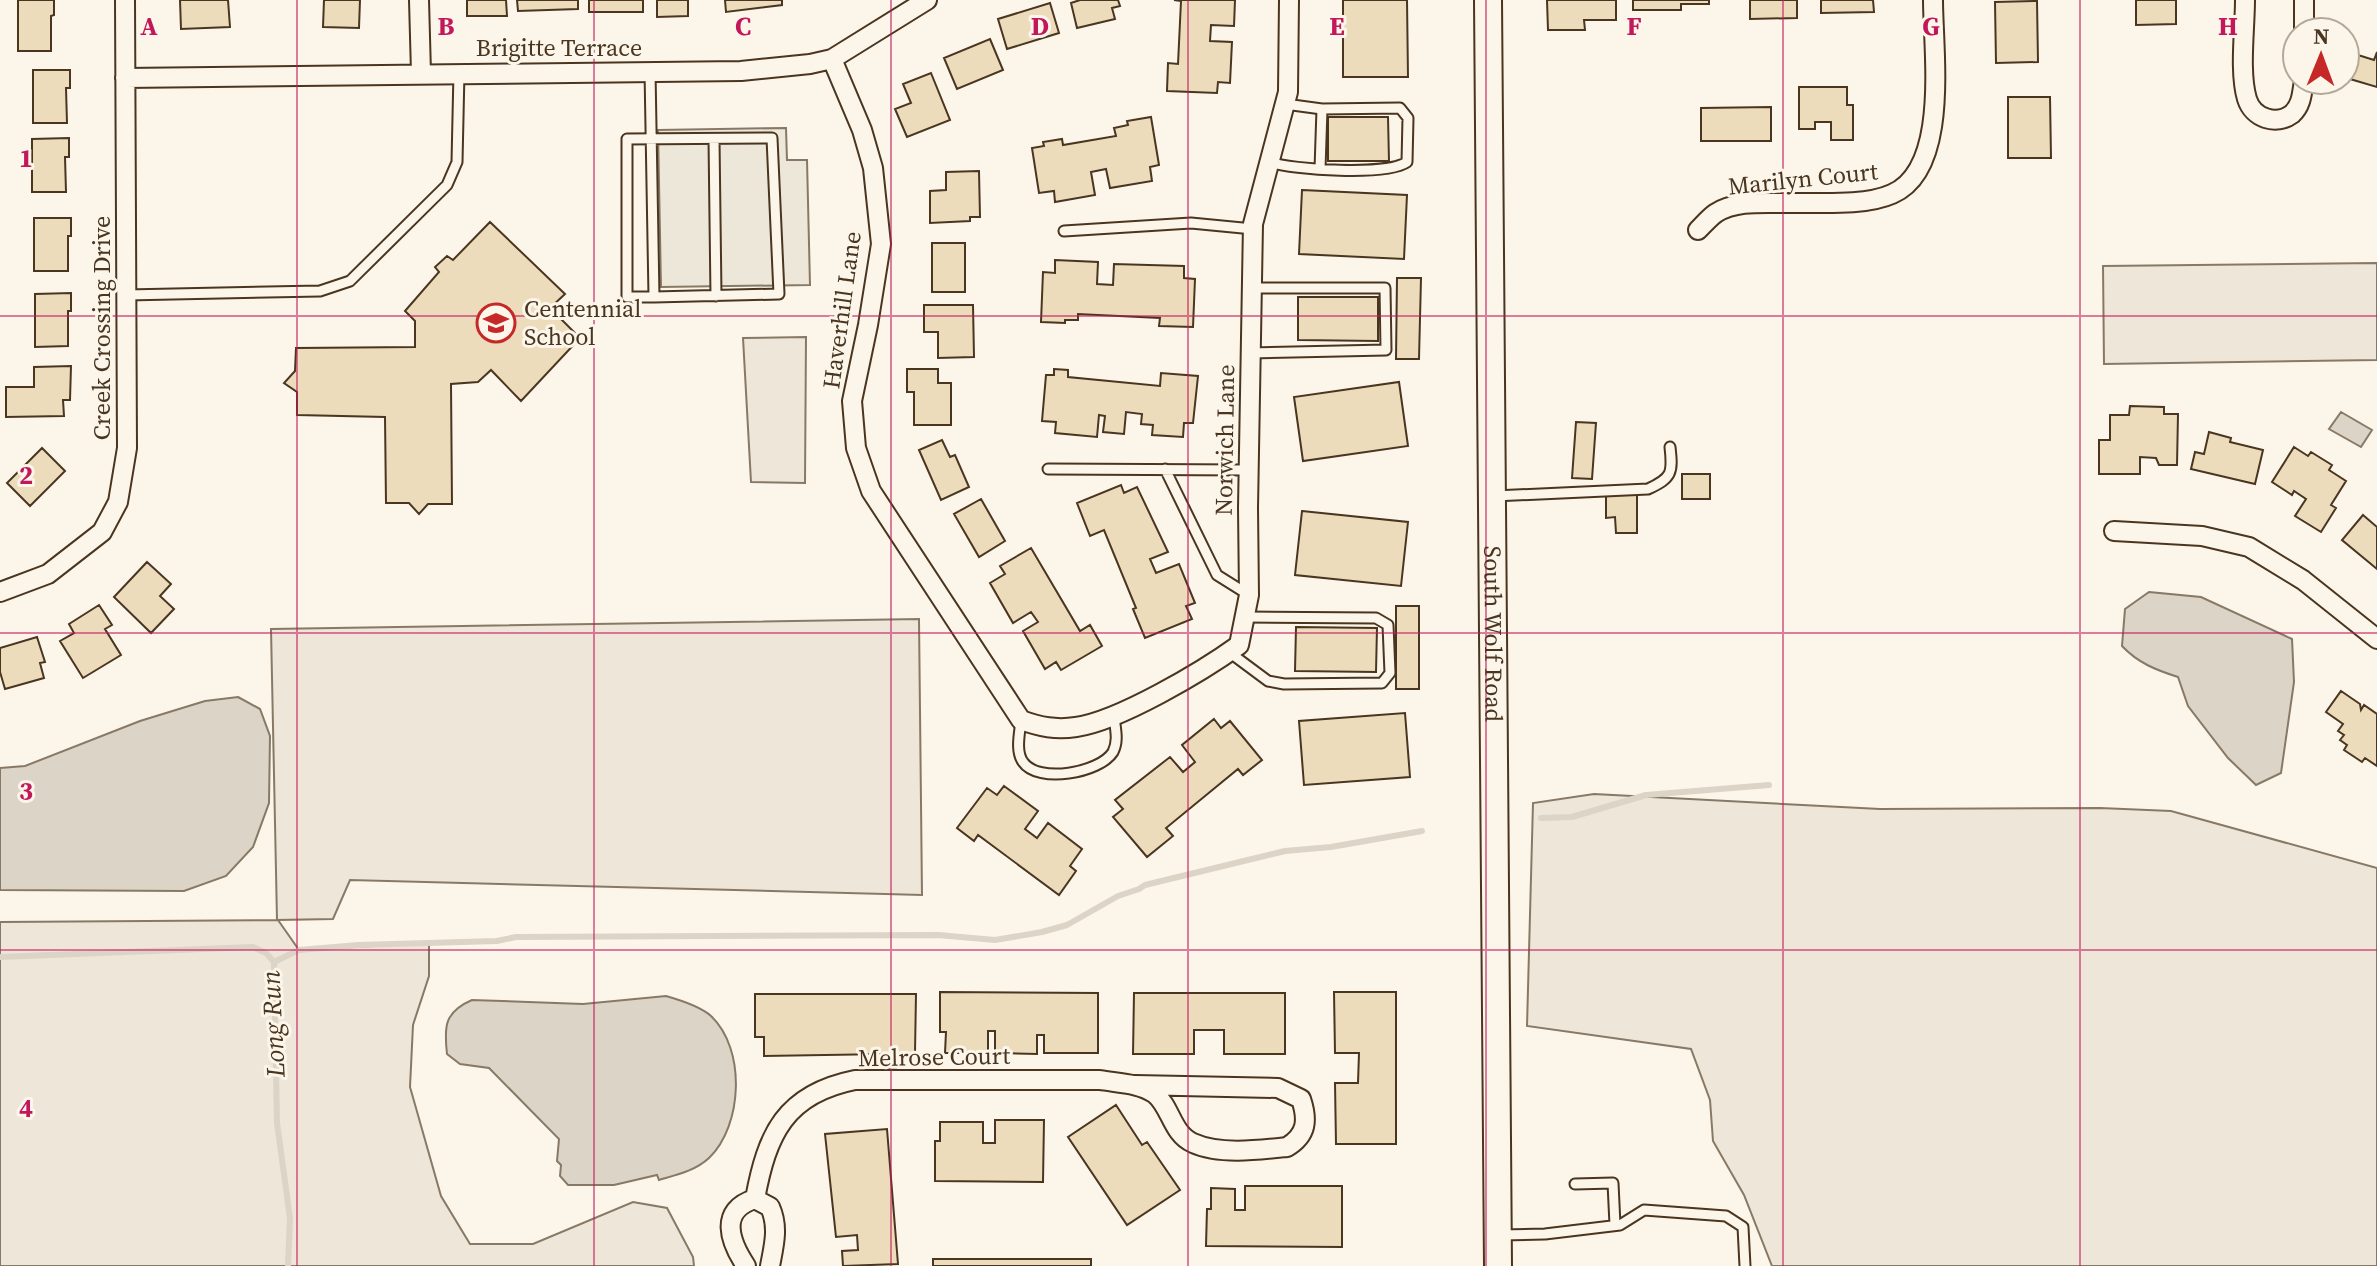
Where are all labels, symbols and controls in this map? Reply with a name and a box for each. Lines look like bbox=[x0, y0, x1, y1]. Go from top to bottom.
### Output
text: A bbox=[140, 8, 158, 44]
text: B bbox=[438, 8, 455, 44]
text: C bbox=[735, 8, 751, 44]
text: D bbox=[1031, 8, 1049, 44]
text: E bbox=[1329, 8, 1345, 44]
text: F bbox=[1626, 8, 1642, 44]
text: G bbox=[1922, 8, 1940, 44]
text: H bbox=[2218, 8, 2238, 44]
north arrow bbox=[2281, 16, 2361, 96]
text: N bbox=[2313, 21, 2330, 51]
street label: Brigitte Terrace bbox=[476, 31, 642, 64]
text: 1 bbox=[19, 140, 33, 176]
street label: Marilyn Court bbox=[1726, 154, 1880, 203]
street label: Creek Crossing Drive bbox=[85, 216, 118, 440]
street label: Haverhill Lane bbox=[814, 229, 869, 391]
place label: Centennial School bbox=[524, 292, 641, 353]
school or university icon: Centennial School bbox=[475, 302, 517, 344]
street label: Norwich Lane bbox=[1207, 364, 1242, 516]
text: 2 bbox=[19, 457, 33, 493]
street label: South Wolf Road bbox=[1476, 546, 1511, 723]
text: 3 bbox=[19, 773, 33, 809]
water label: Long Run bbox=[252, 969, 294, 1079]
street label: Melrose Court bbox=[858, 1039, 1011, 1074]
text: 4 bbox=[19, 1090, 33, 1126]

